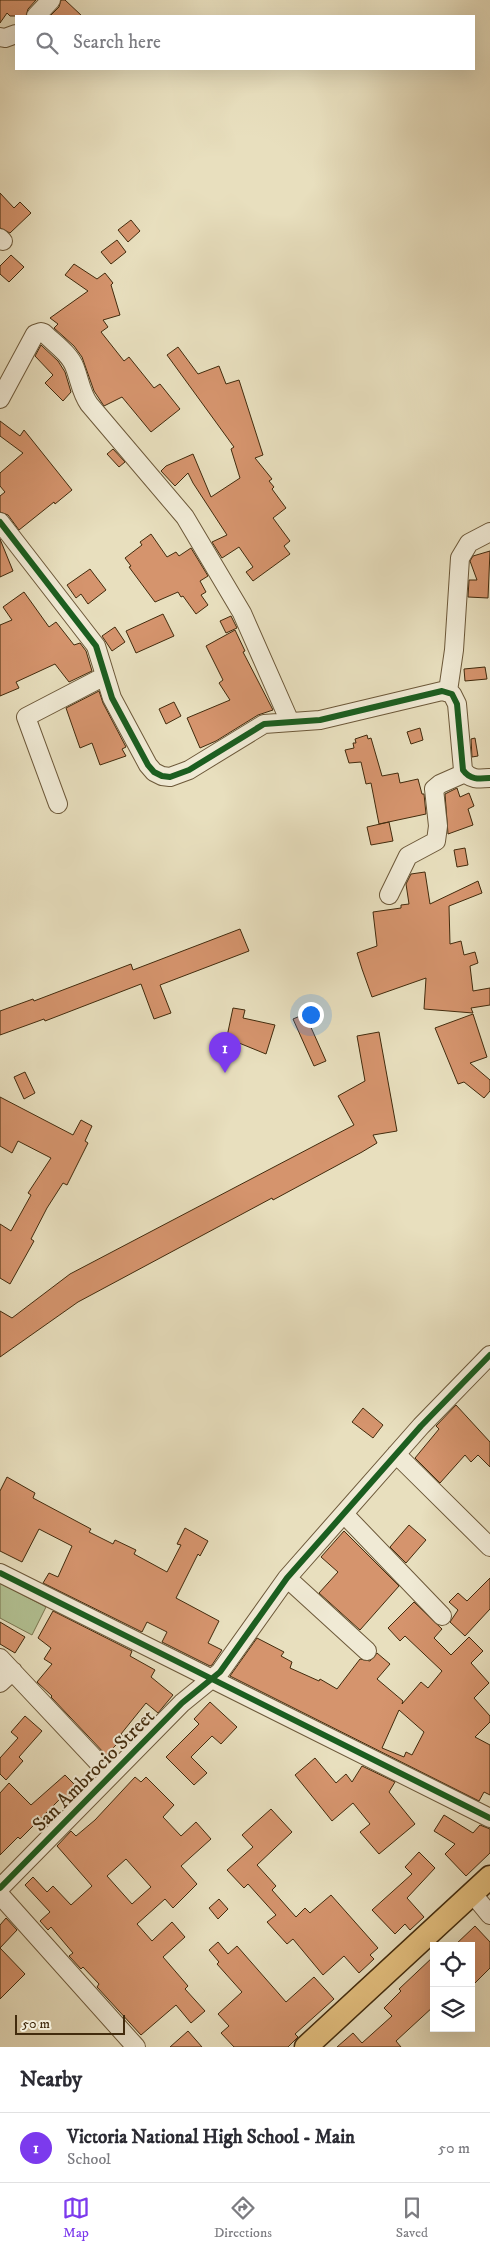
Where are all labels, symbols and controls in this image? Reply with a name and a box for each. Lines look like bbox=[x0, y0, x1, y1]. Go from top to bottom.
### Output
search box bbox=[15, 15, 475, 70]
icon: search bbox=[33, 29, 61, 57]
text: Search here bbox=[73, 31, 161, 54]
your location bbox=[298, 1002, 324, 1028]
pin: 1 bbox=[209, 1032, 241, 1073]
street label: San Ambrocio Street bbox=[28, 1705, 161, 1838]
map controls bbox=[430, 1942, 475, 2032]
button: locate bbox=[430, 1942, 475, 1987]
button: layers bbox=[430, 1987, 475, 2032]
scale bar bbox=[15, 2012, 125, 2035]
text: 50 m bbox=[22, 2015, 50, 2033]
text: Nearby bbox=[20, 2067, 82, 2093]
text: Victoria National High School - Main bbox=[67, 2126, 355, 2149]
text: 1 bbox=[33, 2138, 39, 2158]
text: 50 m bbox=[438, 2138, 470, 2158]
text: School bbox=[67, 2149, 111, 2169]
tab: Map bbox=[62, 2194, 90, 2242]
tab: Directions bbox=[214, 2194, 272, 2242]
tab: Saved bbox=[396, 2194, 428, 2242]

